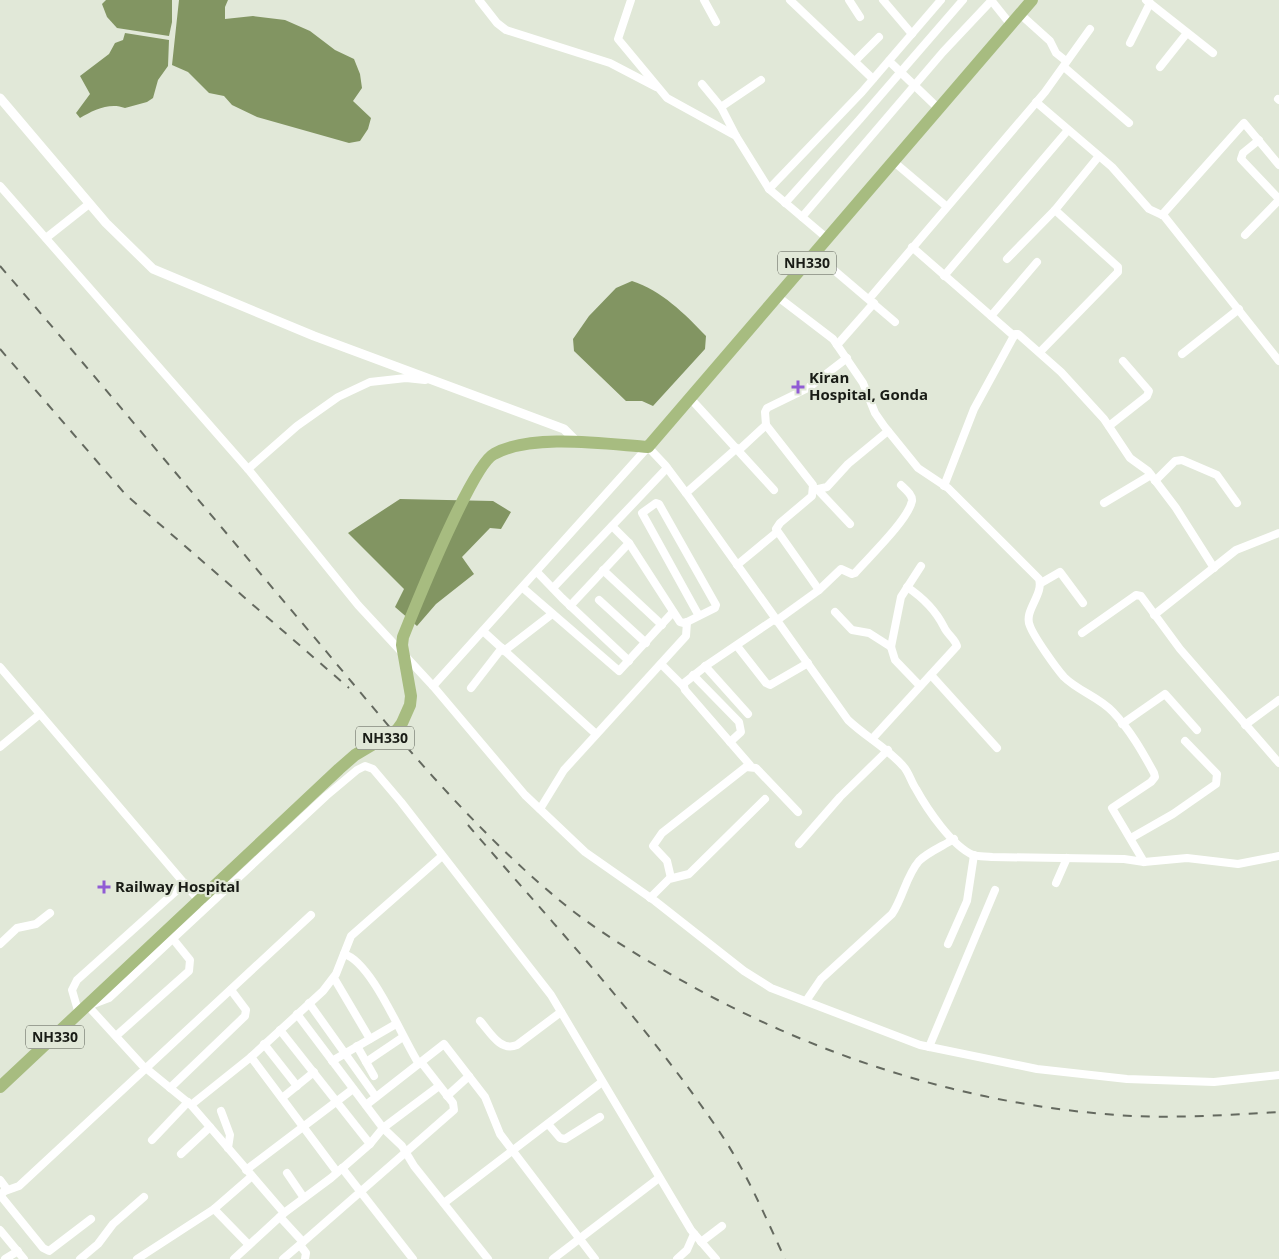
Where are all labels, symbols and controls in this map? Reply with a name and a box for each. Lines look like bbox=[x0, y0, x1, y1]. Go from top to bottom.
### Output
road number: NH330 bbox=[778, 252, 836, 274]
place label: Kiran Hospital, Gonda bbox=[809, 367, 928, 404]
marker: Kiran Hospital, Gonda bbox=[791, 380, 805, 394]
road number: NH330 bbox=[356, 726, 414, 750]
place label: Railway Hospital bbox=[115, 876, 240, 896]
marker: Railway Hospital bbox=[97, 880, 111, 894]
road number: NH330 bbox=[26, 1026, 84, 1048]

